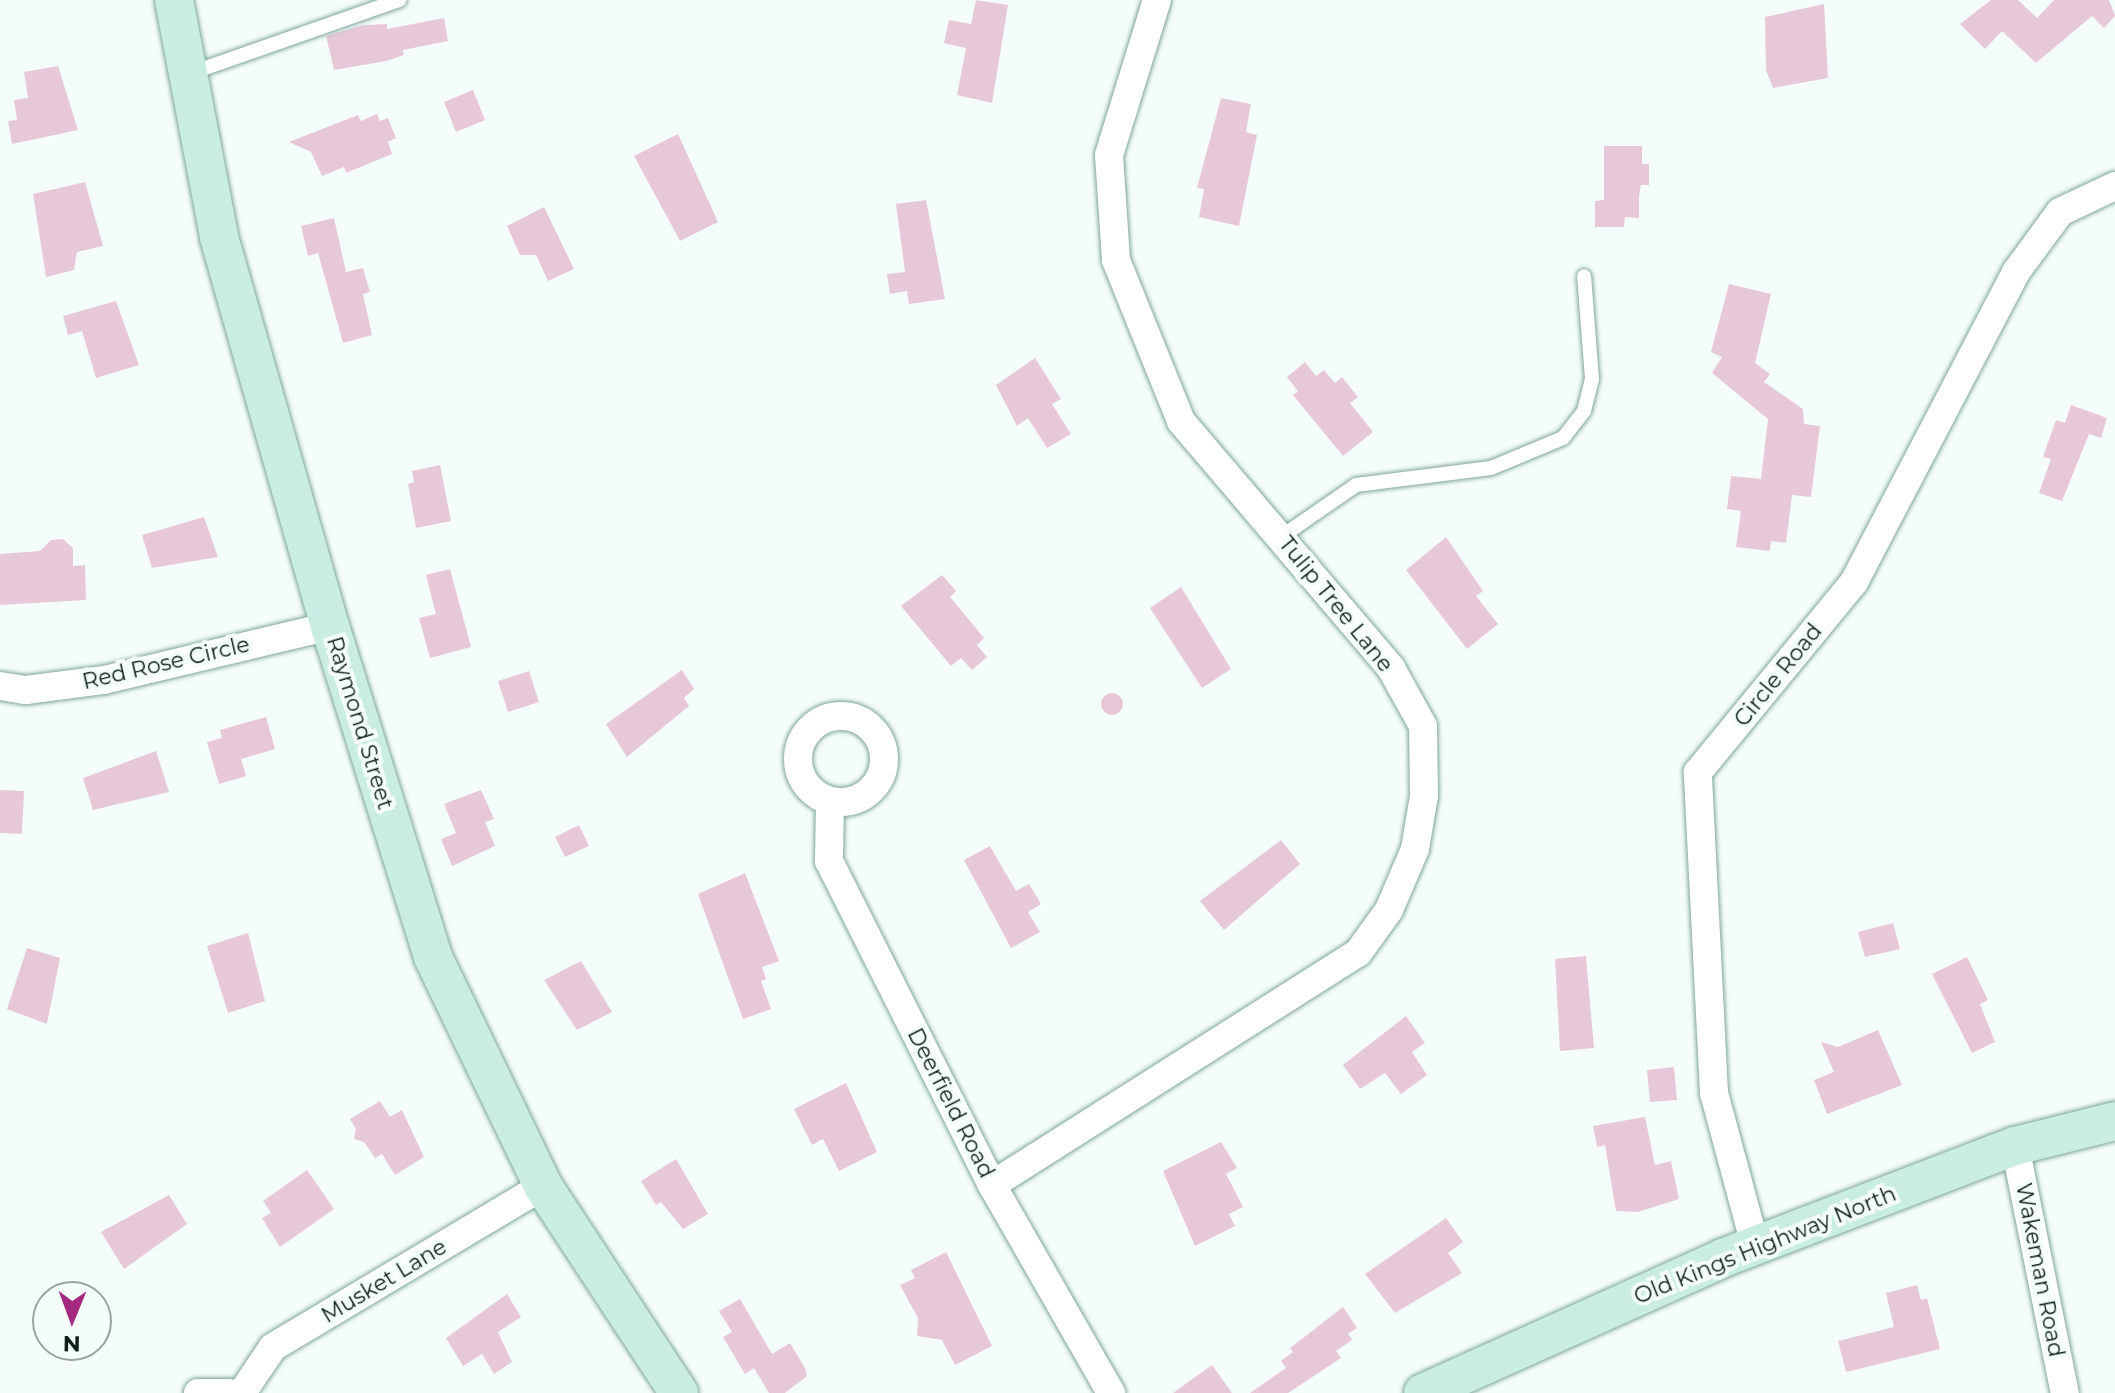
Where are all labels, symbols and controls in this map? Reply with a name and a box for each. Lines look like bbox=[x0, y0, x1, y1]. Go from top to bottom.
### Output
street label: Tulip Tree Lane bbox=[1273, 531, 1399, 677]
street label: Circle Road bbox=[1728, 618, 1828, 732]
street label: Red Rose Circle bbox=[80, 631, 252, 695]
street label: Raymond Street bbox=[321, 633, 399, 813]
street label: Deerfield Road bbox=[902, 1024, 1000, 1182]
street label: Old Kings Highway North bbox=[1630, 1180, 1900, 1310]
street label: Wakeman Road bbox=[2010, 1181, 2070, 1359]
street label: Musket Lane bbox=[317, 1233, 451, 1329]
north arrow bbox=[32, 1281, 112, 1361]
text: N bbox=[62, 1330, 81, 1357]

